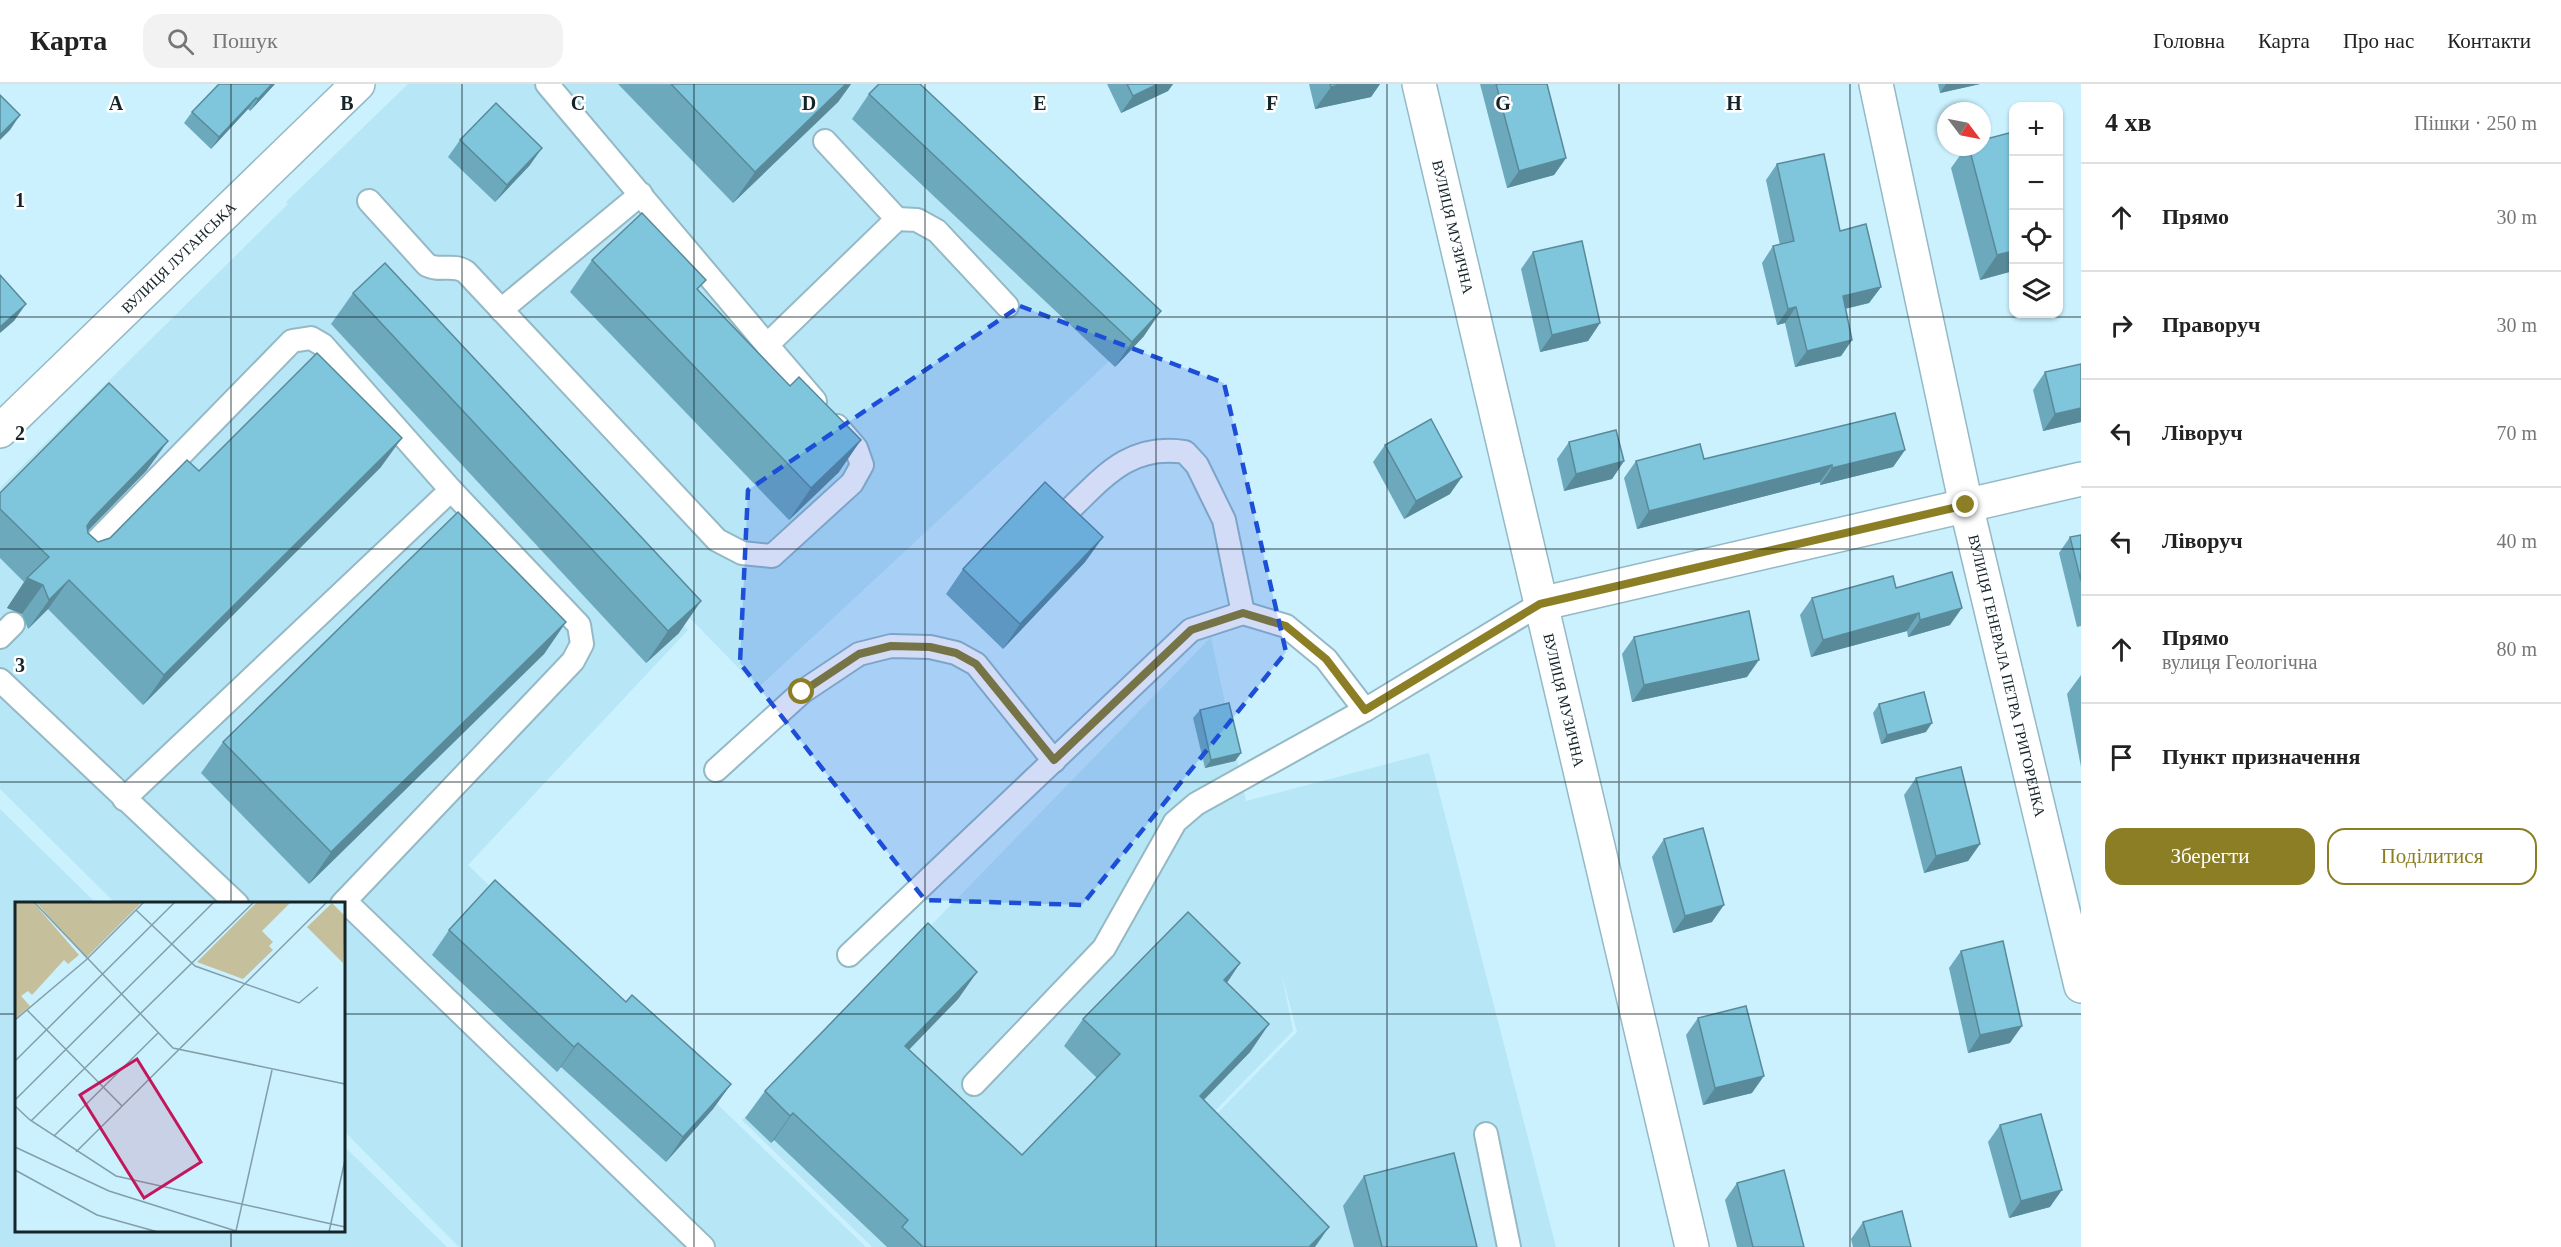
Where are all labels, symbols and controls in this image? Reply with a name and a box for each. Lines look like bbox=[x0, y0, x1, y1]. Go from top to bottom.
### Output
search box bbox=[143, 14, 563, 68]
text: Карта bbox=[30, 25, 107, 56]
icon: search bbox=[164, 25, 197, 58]
text: Пошук bbox=[212, 28, 278, 53]
text: Головна bbox=[2153, 29, 2225, 53]
text: Карта bbox=[2258, 29, 2310, 53]
text: Про нас bbox=[2343, 29, 2414, 53]
text: Контакти bbox=[2447, 29, 2531, 53]
text: A bbox=[109, 92, 124, 114]
text: B bbox=[340, 92, 354, 114]
text: C bbox=[571, 92, 585, 114]
text: D bbox=[802, 92, 816, 114]
text: E bbox=[1033, 92, 1047, 114]
text: F bbox=[1266, 92, 1278, 114]
text: G bbox=[1495, 92, 1511, 114]
text: H bbox=[1726, 92, 1742, 114]
north arrow bbox=[1937, 102, 1991, 156]
map controls bbox=[2009, 102, 2063, 318]
button: + bbox=[2009, 102, 2063, 156]
text: 4 хв bbox=[2105, 108, 2152, 137]
text: Пішки · 250 m bbox=[2414, 112, 2537, 134]
button: − bbox=[2009, 156, 2063, 210]
street label: ВУЛИЦЯ МУЗИЧНА bbox=[1429, 159, 1476, 296]
text: 1 bbox=[15, 189, 25, 211]
street label: ВУЛИЦЯ ЛУГАНСЬКА bbox=[119, 199, 239, 316]
icon: ahead bbox=[2105, 201, 2138, 234]
text: Прямо bbox=[2162, 204, 2229, 229]
text: 30 m bbox=[2496, 206, 2537, 228]
button: locate bbox=[2009, 210, 2063, 264]
button: layers bbox=[2009, 264, 2063, 318]
icon: right bbox=[2105, 309, 2138, 342]
text: Праворуч bbox=[2162, 312, 2260, 337]
text: 30 m bbox=[2496, 314, 2537, 336]
icon: left bbox=[2105, 417, 2138, 450]
text: Ліворуч bbox=[2162, 420, 2243, 445]
text: 2 bbox=[15, 422, 25, 444]
text: 70 m bbox=[2496, 422, 2537, 444]
route end bbox=[1952, 491, 1978, 517]
icon: left bbox=[2105, 525, 2138, 558]
text: Ліворуч bbox=[2162, 528, 2243, 553]
text: 40 m bbox=[2496, 530, 2537, 552]
street label: ВУЛИЦЯ ГЕНЕРАЛА ПЕТРА ГРИГОРЕНКА bbox=[1965, 533, 2048, 819]
text: Прямо bbox=[2162, 625, 2229, 650]
street label: ВУЛИЦЯ МУЗИЧНА bbox=[1540, 632, 1587, 769]
icon: ahead bbox=[2105, 633, 2138, 666]
text: 80 m bbox=[2496, 638, 2537, 660]
text: вулиця Геологічна bbox=[2162, 651, 2318, 673]
text: 3 bbox=[15, 654, 25, 676]
route start bbox=[788, 678, 814, 704]
icon: arrive bbox=[2105, 741, 2138, 774]
text: Пункт призначення bbox=[2162, 744, 2360, 769]
button: Зберегти bbox=[2105, 828, 2315, 885]
button: Поділитися bbox=[2327, 828, 2537, 885]
inset map bbox=[15, 902, 345, 1232]

